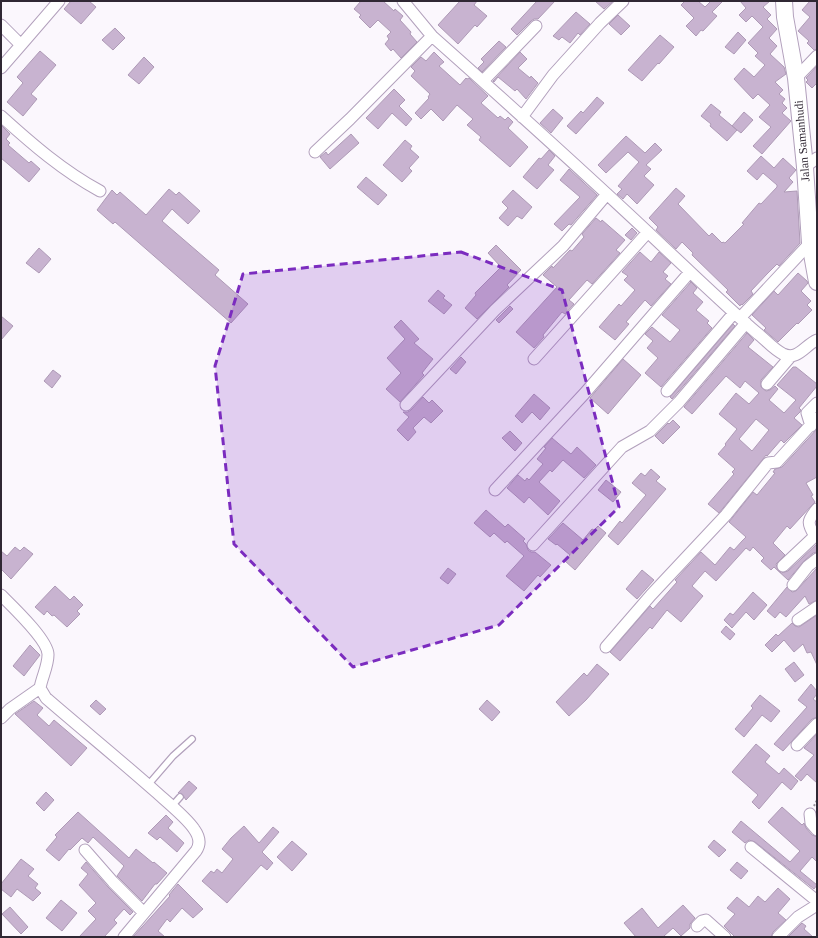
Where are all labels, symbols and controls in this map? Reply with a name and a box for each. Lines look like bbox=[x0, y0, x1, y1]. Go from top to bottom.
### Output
street label: Jalan Samanhudi bbox=[791, 99, 813, 182]

